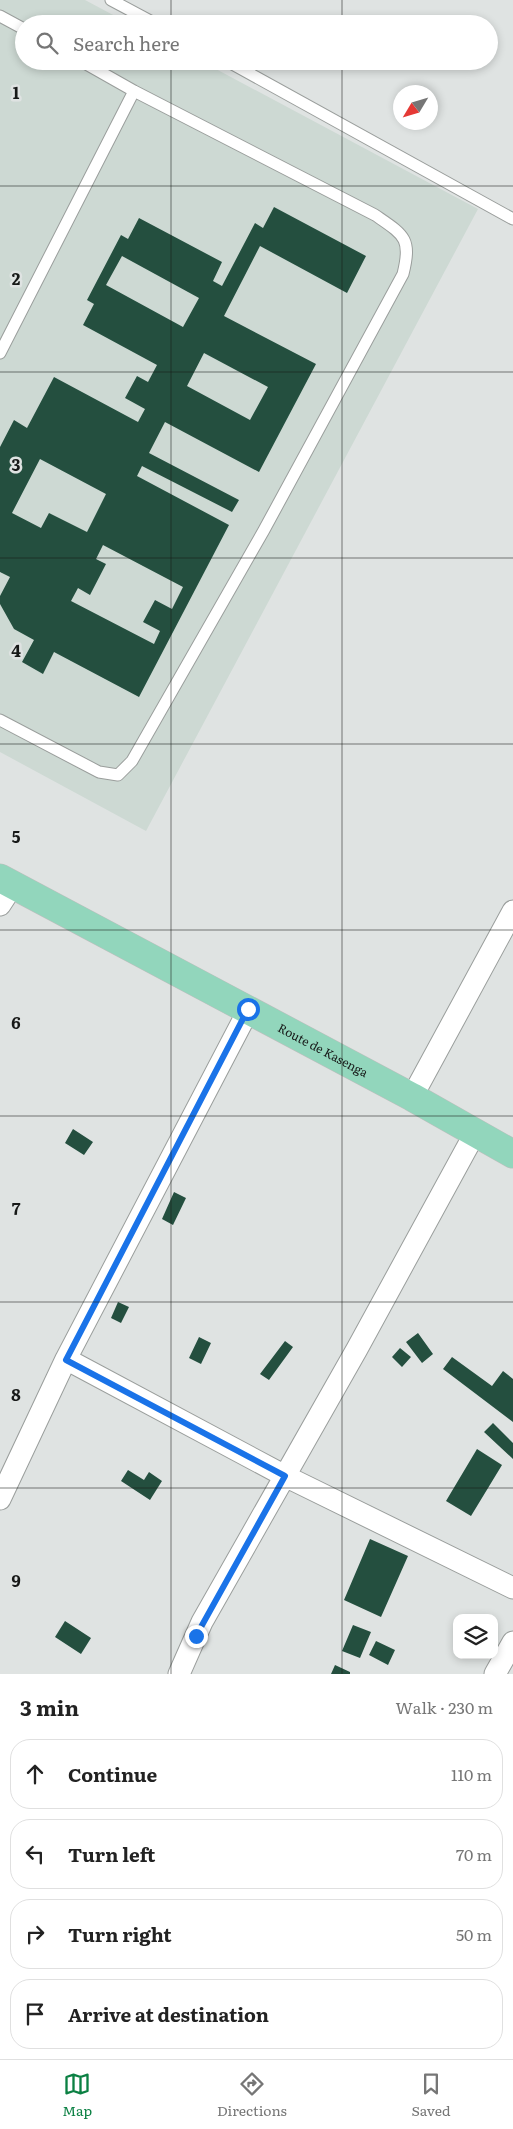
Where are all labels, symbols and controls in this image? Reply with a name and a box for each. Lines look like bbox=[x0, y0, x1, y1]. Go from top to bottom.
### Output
search box bbox=[15, 15, 498, 70]
icon: search bbox=[33, 29, 61, 57]
text: Search here bbox=[73, 29, 180, 57]
text: 1 bbox=[13, 80, 20, 104]
north arrow bbox=[393, 85, 438, 130]
text: 2 bbox=[12, 266, 21, 290]
text: 3 bbox=[12, 452, 21, 476]
text: 4 bbox=[11, 638, 21, 662]
text: 5 bbox=[12, 824, 21, 848]
route start bbox=[237, 998, 260, 1021]
text: 6 bbox=[11, 1010, 21, 1034]
street label: Route de Kasenga bbox=[275, 1018, 372, 1081]
text: 7 bbox=[12, 1196, 21, 1220]
text: 8 bbox=[11, 1382, 21, 1406]
text: 9 bbox=[11, 1568, 21, 1592]
map controls bbox=[453, 1614, 498, 1659]
button: layers bbox=[453, 1614, 498, 1659]
route end bbox=[185, 1625, 208, 1648]
text: 3 min bbox=[20, 1691, 79, 1722]
text: Walk · 230 m bbox=[396, 1695, 493, 1719]
icon: ahead bbox=[21, 1760, 49, 1788]
text: Continue bbox=[68, 1760, 157, 1788]
text: 110 m bbox=[451, 1762, 492, 1786]
icon: left bbox=[21, 1840, 49, 1868]
text: Turn left bbox=[68, 1840, 155, 1868]
text: 70 m bbox=[456, 1842, 492, 1866]
icon: right bbox=[21, 1920, 49, 1948]
text: Turn right bbox=[68, 1920, 172, 1948]
text: 50 m bbox=[456, 1922, 492, 1946]
icon: arrive bbox=[21, 2000, 49, 2028]
text: Arrive at destination bbox=[68, 2000, 269, 2028]
tab: Map bbox=[62, 2070, 92, 2120]
tab: Directions bbox=[217, 2070, 287, 2120]
tab: Saved bbox=[412, 2070, 451, 2120]

